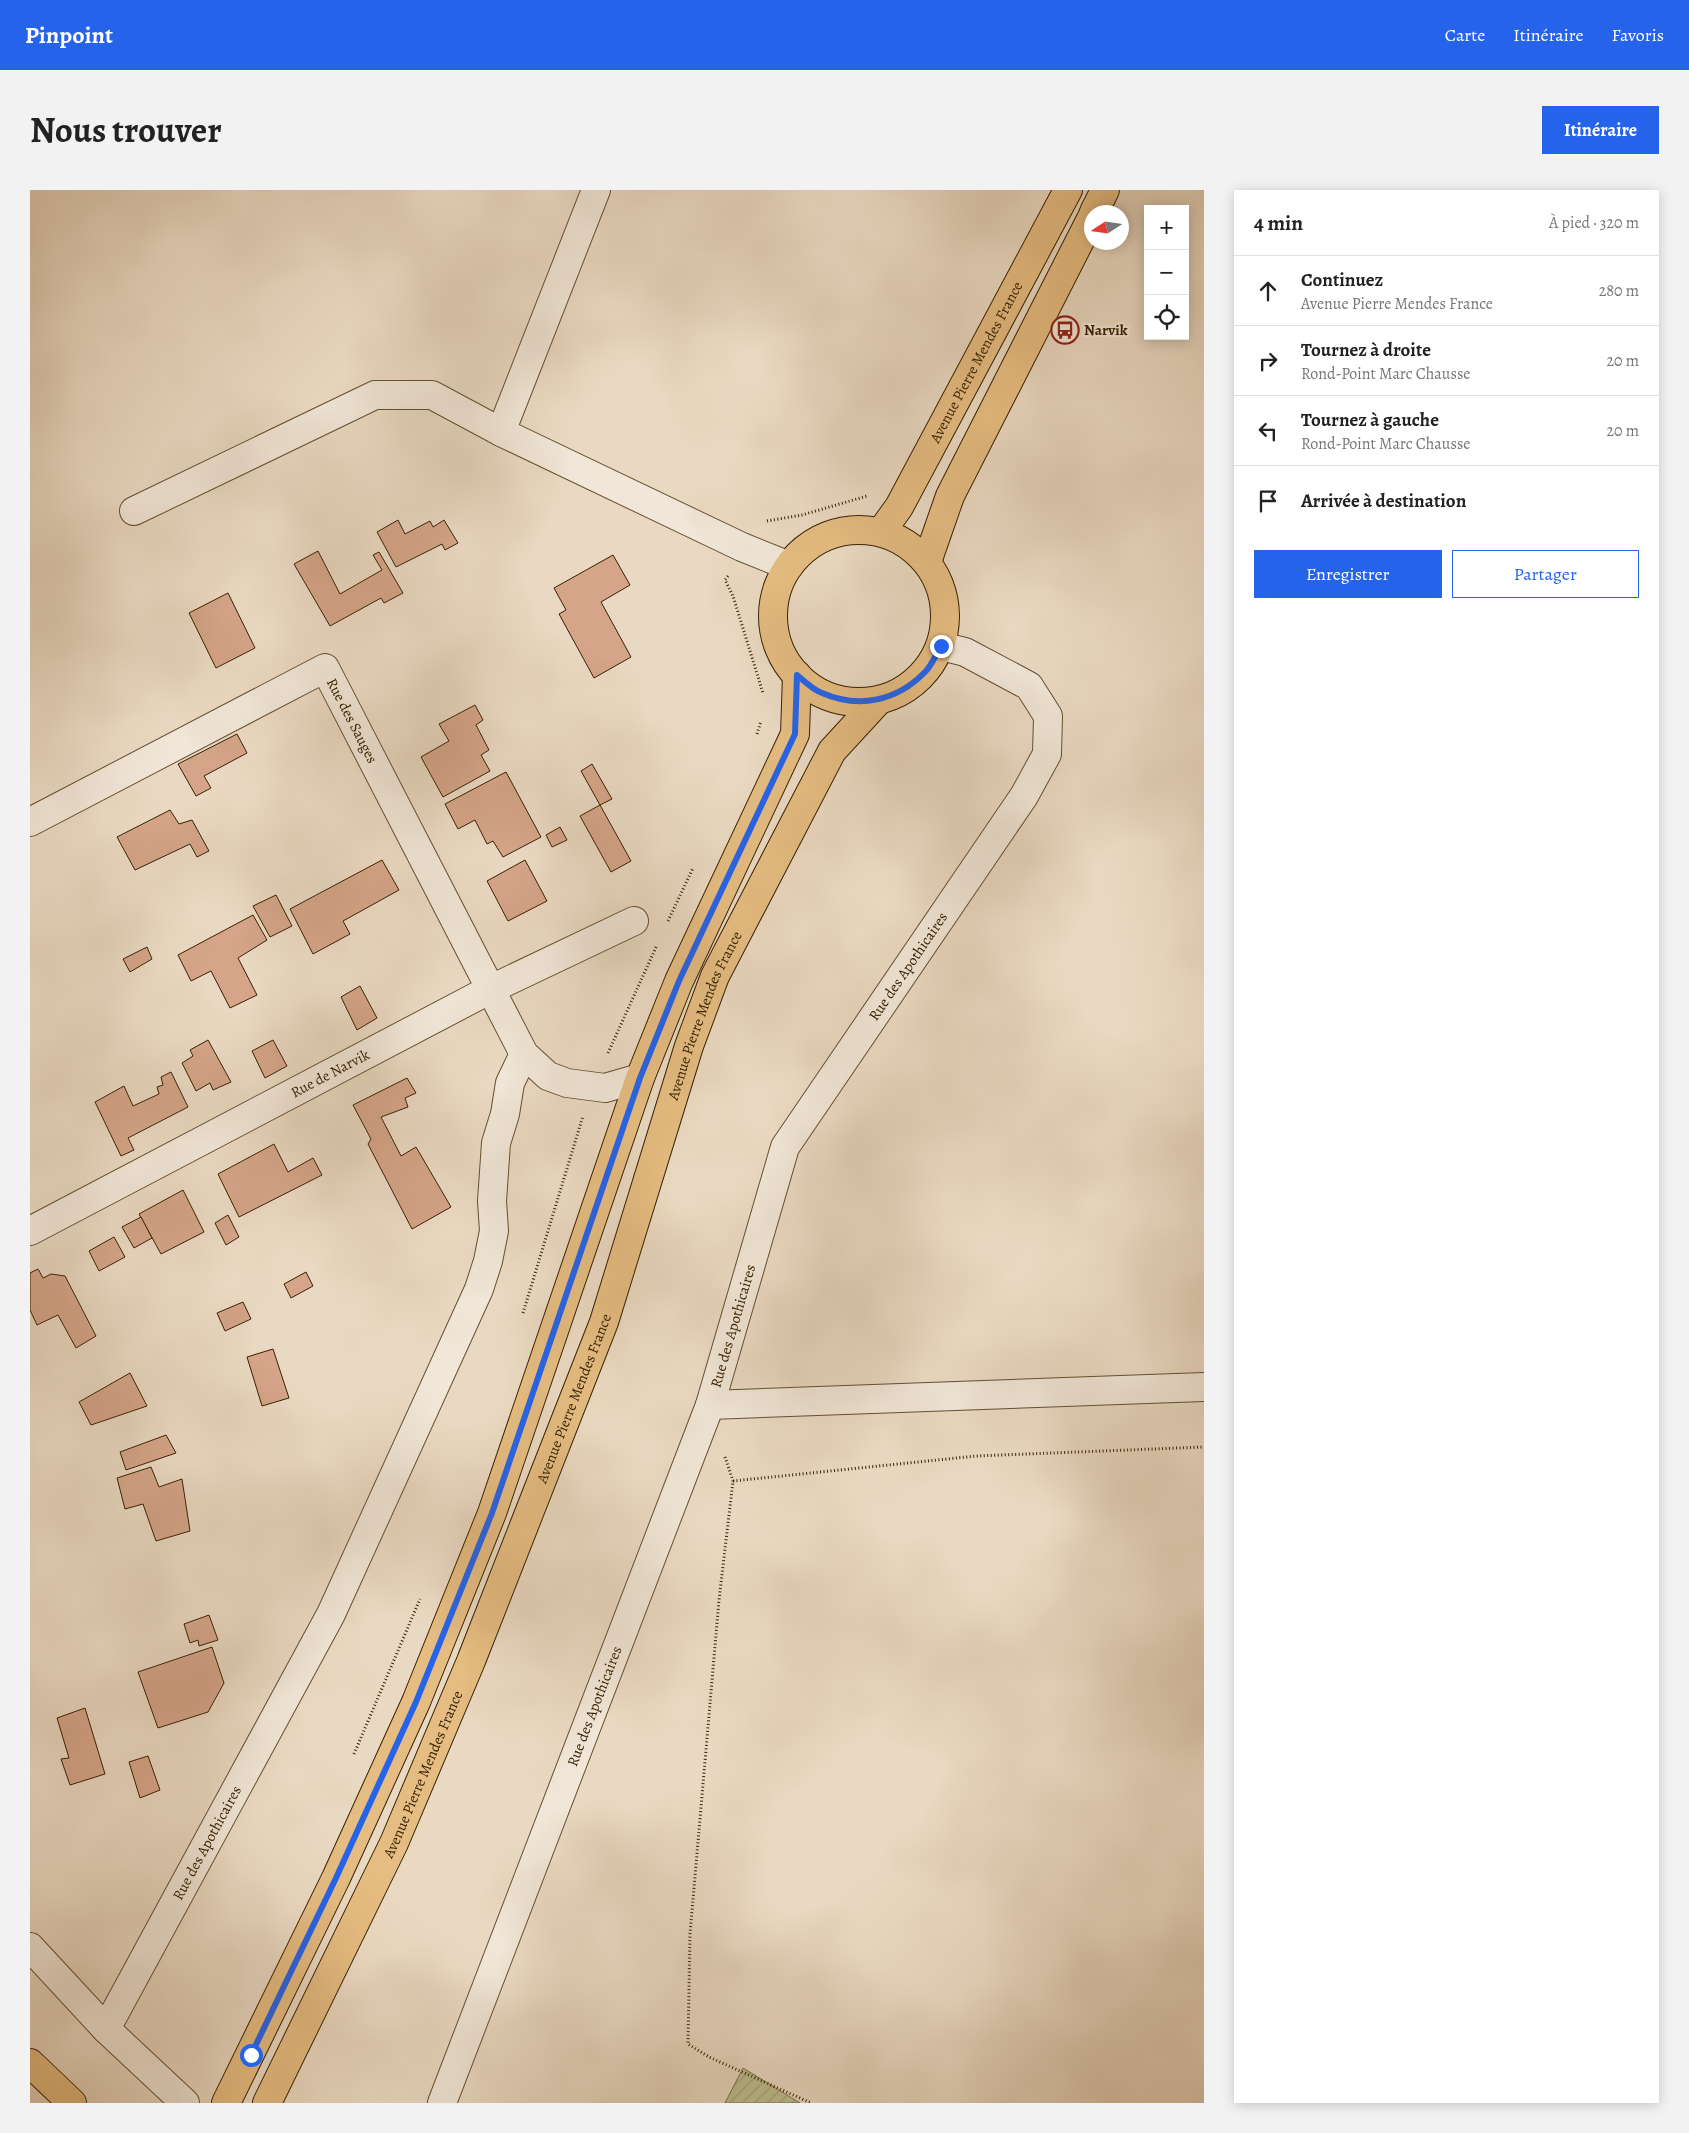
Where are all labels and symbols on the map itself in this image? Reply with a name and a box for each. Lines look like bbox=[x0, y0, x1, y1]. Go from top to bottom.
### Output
north arrow bbox=[1084, 205, 1129, 250]
street label: Avenue Pierre Mendes France bbox=[925, 278, 1028, 447]
bus stop icon: Narvik bbox=[1050, 315, 1080, 345]
place label: Narvik bbox=[1084, 320, 1128, 340]
route end bbox=[930, 635, 953, 658]
street label: Rue des Sauges bbox=[322, 675, 382, 767]
street label: Rue des Apothicaires bbox=[864, 908, 952, 1025]
street label: Avenue Pierre Mendes France bbox=[663, 927, 747, 1103]
street label: Rue de Narvik bbox=[287, 1044, 373, 1102]
street label: Rue des Apothicaires bbox=[706, 1262, 760, 1390]
street label: Avenue Pierre Mendes France bbox=[531, 1311, 616, 1487]
street label: Rue des Apothicaires bbox=[562, 1643, 626, 1769]
street label: Avenue Pierre Mendes France bbox=[378, 1687, 468, 1862]
street label: Rue des Apothicaires bbox=[168, 1782, 246, 1904]
route start bbox=[240, 2044, 263, 2067]

